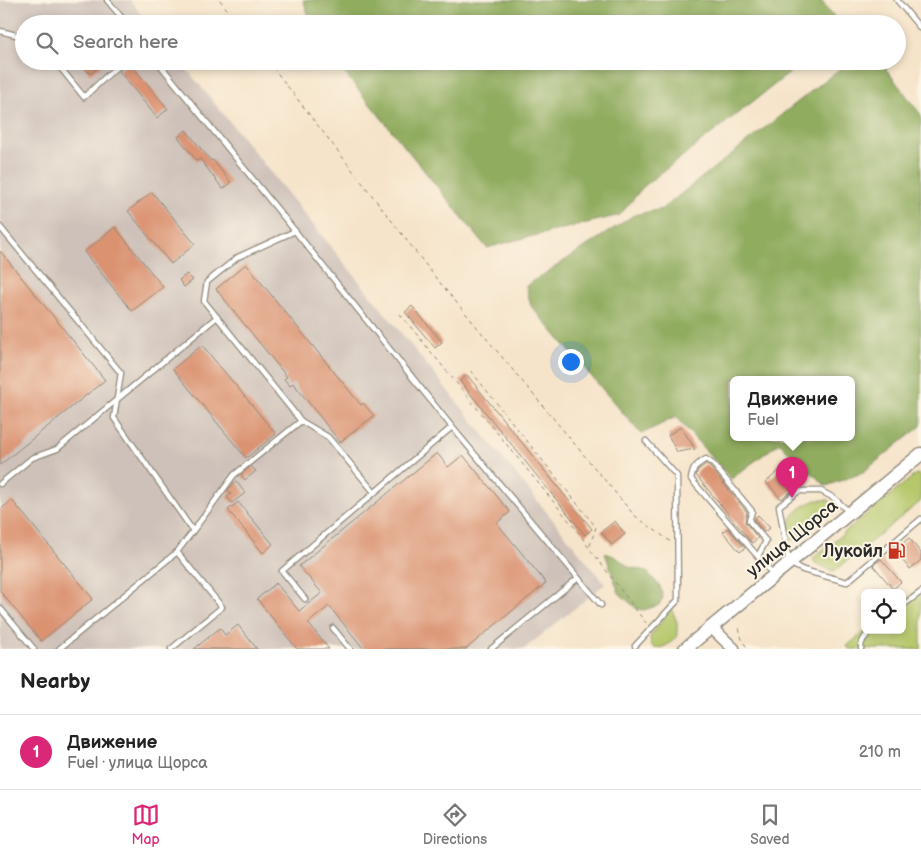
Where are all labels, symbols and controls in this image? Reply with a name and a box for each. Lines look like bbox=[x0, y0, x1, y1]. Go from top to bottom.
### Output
search box bbox=[15, 15, 906, 70]
icon: search bbox=[33, 29, 61, 57]
text: Search here bbox=[73, 31, 178, 54]
your location bbox=[558, 349, 584, 375]
popup bbox=[730, 376, 855, 441]
text: Движение bbox=[747, 388, 838, 411]
text: Fuel bbox=[747, 411, 779, 430]
pin: 1 bbox=[776, 457, 808, 498]
street label: улица Щорса bbox=[742, 495, 842, 582]
place label: Лукойл bbox=[822, 541, 883, 562]
fuel station icon: Лукойл bbox=[887, 541, 907, 561]
map controls bbox=[861, 589, 906, 634]
button: locate bbox=[861, 589, 906, 634]
text: Nearby bbox=[20, 669, 90, 694]
text: Движение bbox=[67, 731, 157, 754]
text: 1 bbox=[33, 743, 39, 762]
text: 210 m bbox=[859, 743, 901, 762]
text: Fuel · улица Щорса bbox=[67, 754, 208, 773]
tab: Map bbox=[132, 801, 160, 848]
tab: Directions bbox=[423, 801, 487, 848]
tab: Saved bbox=[750, 801, 789, 848]

